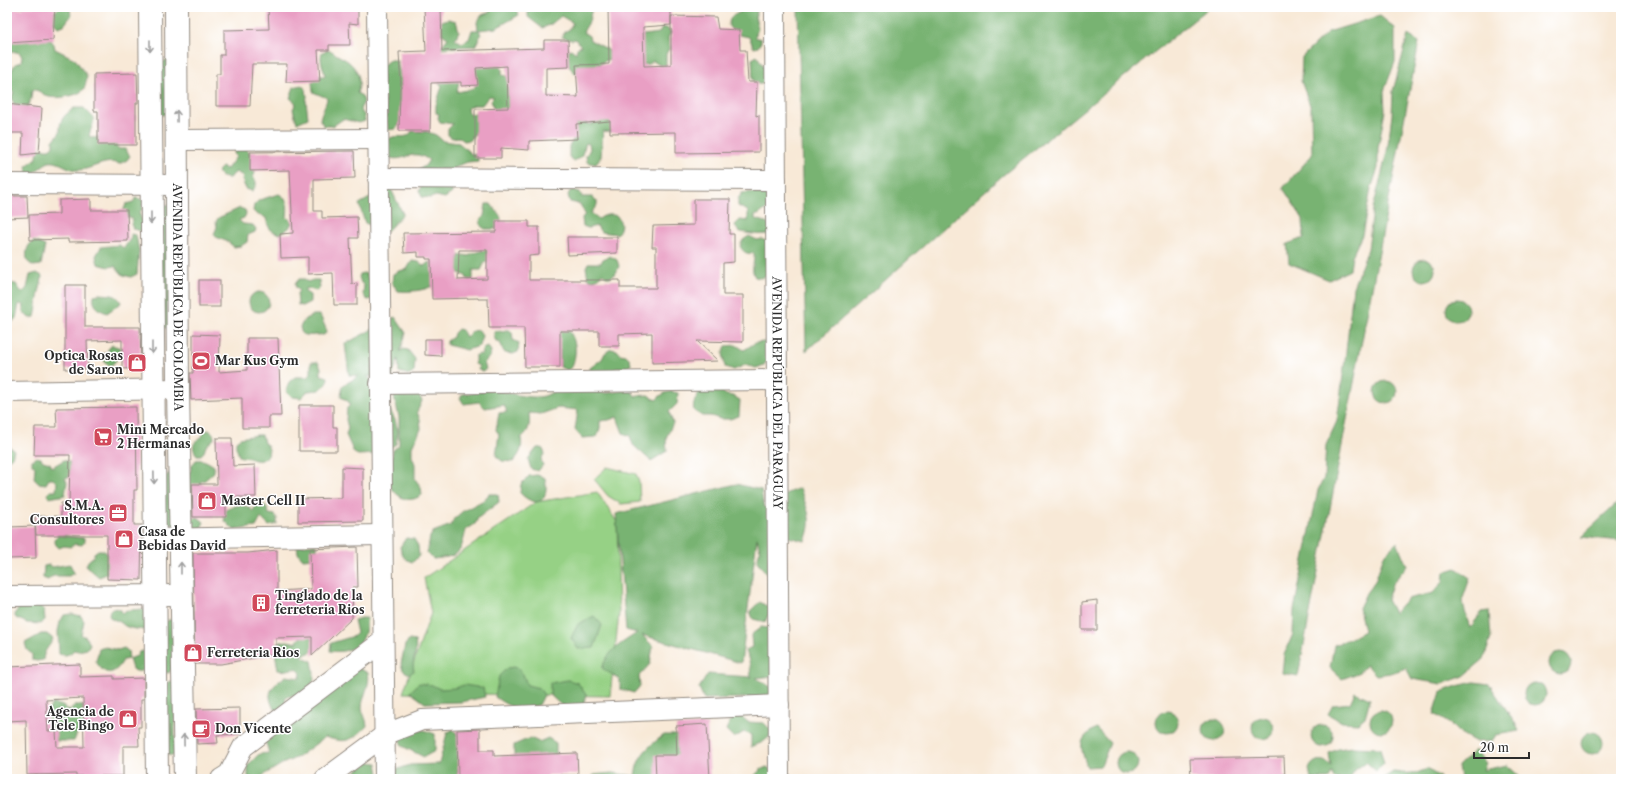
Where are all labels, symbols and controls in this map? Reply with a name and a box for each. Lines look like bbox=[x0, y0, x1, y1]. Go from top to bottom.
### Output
one-way arrow bbox=[146, 39, 154, 52]
one-way arrow bbox=[173, 110, 181, 123]
street label: AVENIDA REPÚBLICA DE COLOMBIA bbox=[170, 182, 186, 412]
one-way arrow bbox=[147, 211, 155, 224]
street label: AVENIDA REPÚBLICA DEL PARAGUAY bbox=[769, 275, 786, 510]
one-way arrow bbox=[148, 341, 156, 354]
place label: Optica Rosas de Saron bbox=[44, 348, 124, 377]
sports icon: Mar Kus Gym bbox=[190, 350, 212, 372]
shop icon: Optica Rosas de Saron bbox=[126, 352, 148, 374]
place label: Mar Kus Gym bbox=[215, 353, 299, 368]
place label: Mini Mercado 2 Hermanas bbox=[117, 422, 204, 451]
supermarket icon: Mini Mercado 2 Hermanas bbox=[92, 426, 114, 448]
one-way arrow bbox=[150, 471, 158, 484]
shop icon: Master Cell II bbox=[196, 490, 218, 512]
place label: Master Cell II bbox=[221, 493, 305, 508]
place label: S.M.A. Consultores bbox=[30, 498, 104, 527]
office icon: S.M.A. Consultores bbox=[107, 502, 129, 524]
place label: Casa de Bebidas David bbox=[138, 524, 226, 553]
shop icon: Casa de Bebidas David bbox=[113, 528, 135, 550]
one-way arrow bbox=[177, 562, 185, 575]
place label: Tinglado de la ferreteria Rios bbox=[275, 588, 365, 617]
building icon: Tinglado de la ferreteria Rios bbox=[250, 592, 272, 614]
shop icon: Ferreteria Rios bbox=[182, 642, 204, 664]
place label: Ferreteria Rios bbox=[207, 645, 300, 660]
place label: Agencia de Tele Bingo bbox=[46, 704, 114, 733]
shop icon: Agencia de Tele Bingo bbox=[117, 708, 139, 730]
cafe icon: Don Vicente bbox=[190, 718, 212, 740]
place label: Don Vicente bbox=[215, 721, 291, 736]
one-way arrow bbox=[180, 734, 188, 747]
scale bar bbox=[1474, 734, 1529, 760]
text: 20 m bbox=[1480, 740, 1509, 755]

